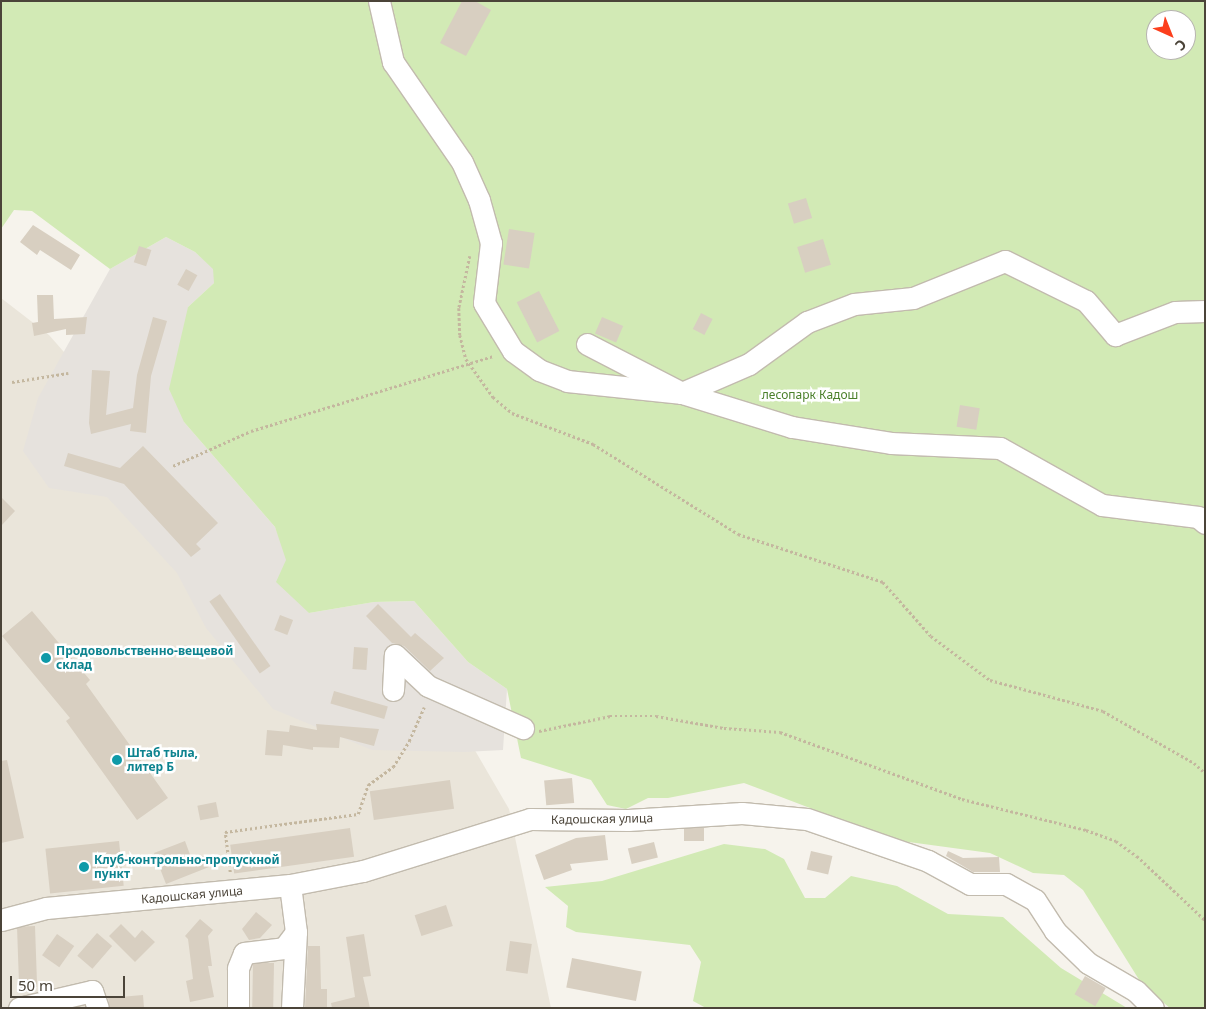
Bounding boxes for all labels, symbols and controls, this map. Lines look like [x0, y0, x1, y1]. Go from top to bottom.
north arrow [1146, 10, 1196, 60]
text: С [1171, 35, 1191, 55]
park label: лесопарк Кадош [762, 388, 858, 402]
place label: Продовольственно-вещевой склад [56, 644, 233, 672]
marker: Продовольственно-вещевой склад [40, 652, 52, 664]
place label: Штаб тыла, литер Б [127, 746, 198, 774]
marker: Штаб тыла, литер Б [111, 754, 123, 766]
street label: Кадошская улица [551, 811, 653, 827]
place label: Клуб-контрольно-пропускной пункт [94, 853, 280, 881]
marker: Клуб-контрольно-пропускной пункт [78, 861, 90, 873]
street label: Кадошская улица [141, 883, 243, 907]
scale bar [12, 966, 128, 998]
text: 50 m [18, 975, 53, 995]

